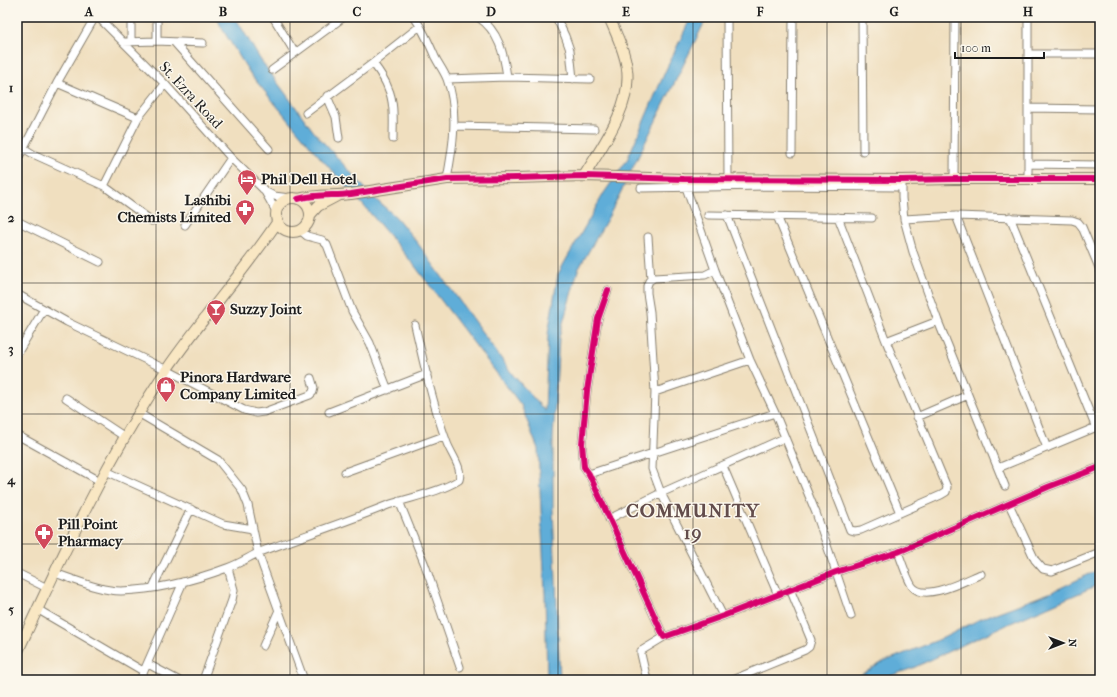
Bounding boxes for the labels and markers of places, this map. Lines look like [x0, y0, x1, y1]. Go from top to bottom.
hotel icon: Phil Dell Hotel [236, 168, 258, 196]
place label: Phil Dell Hotel [261, 170, 358, 188]
place label: Lashibi Chemists Limited [117, 191, 232, 226]
pharmacy icon: Lashibi Chemists Limited [234, 198, 256, 226]
bar icon: Suzzy Joint [205, 298, 227, 326]
place label: Suzzy Joint [230, 300, 303, 318]
place label: Pinora Hardware Company Limited [180, 368, 297, 403]
shop icon: Pinora Hardware Company Limited [155, 375, 177, 403]
place label: Pill Point Pharmacy [58, 515, 124, 550]
pharmacy icon: Pill Point Pharmacy [33, 522, 55, 550]

